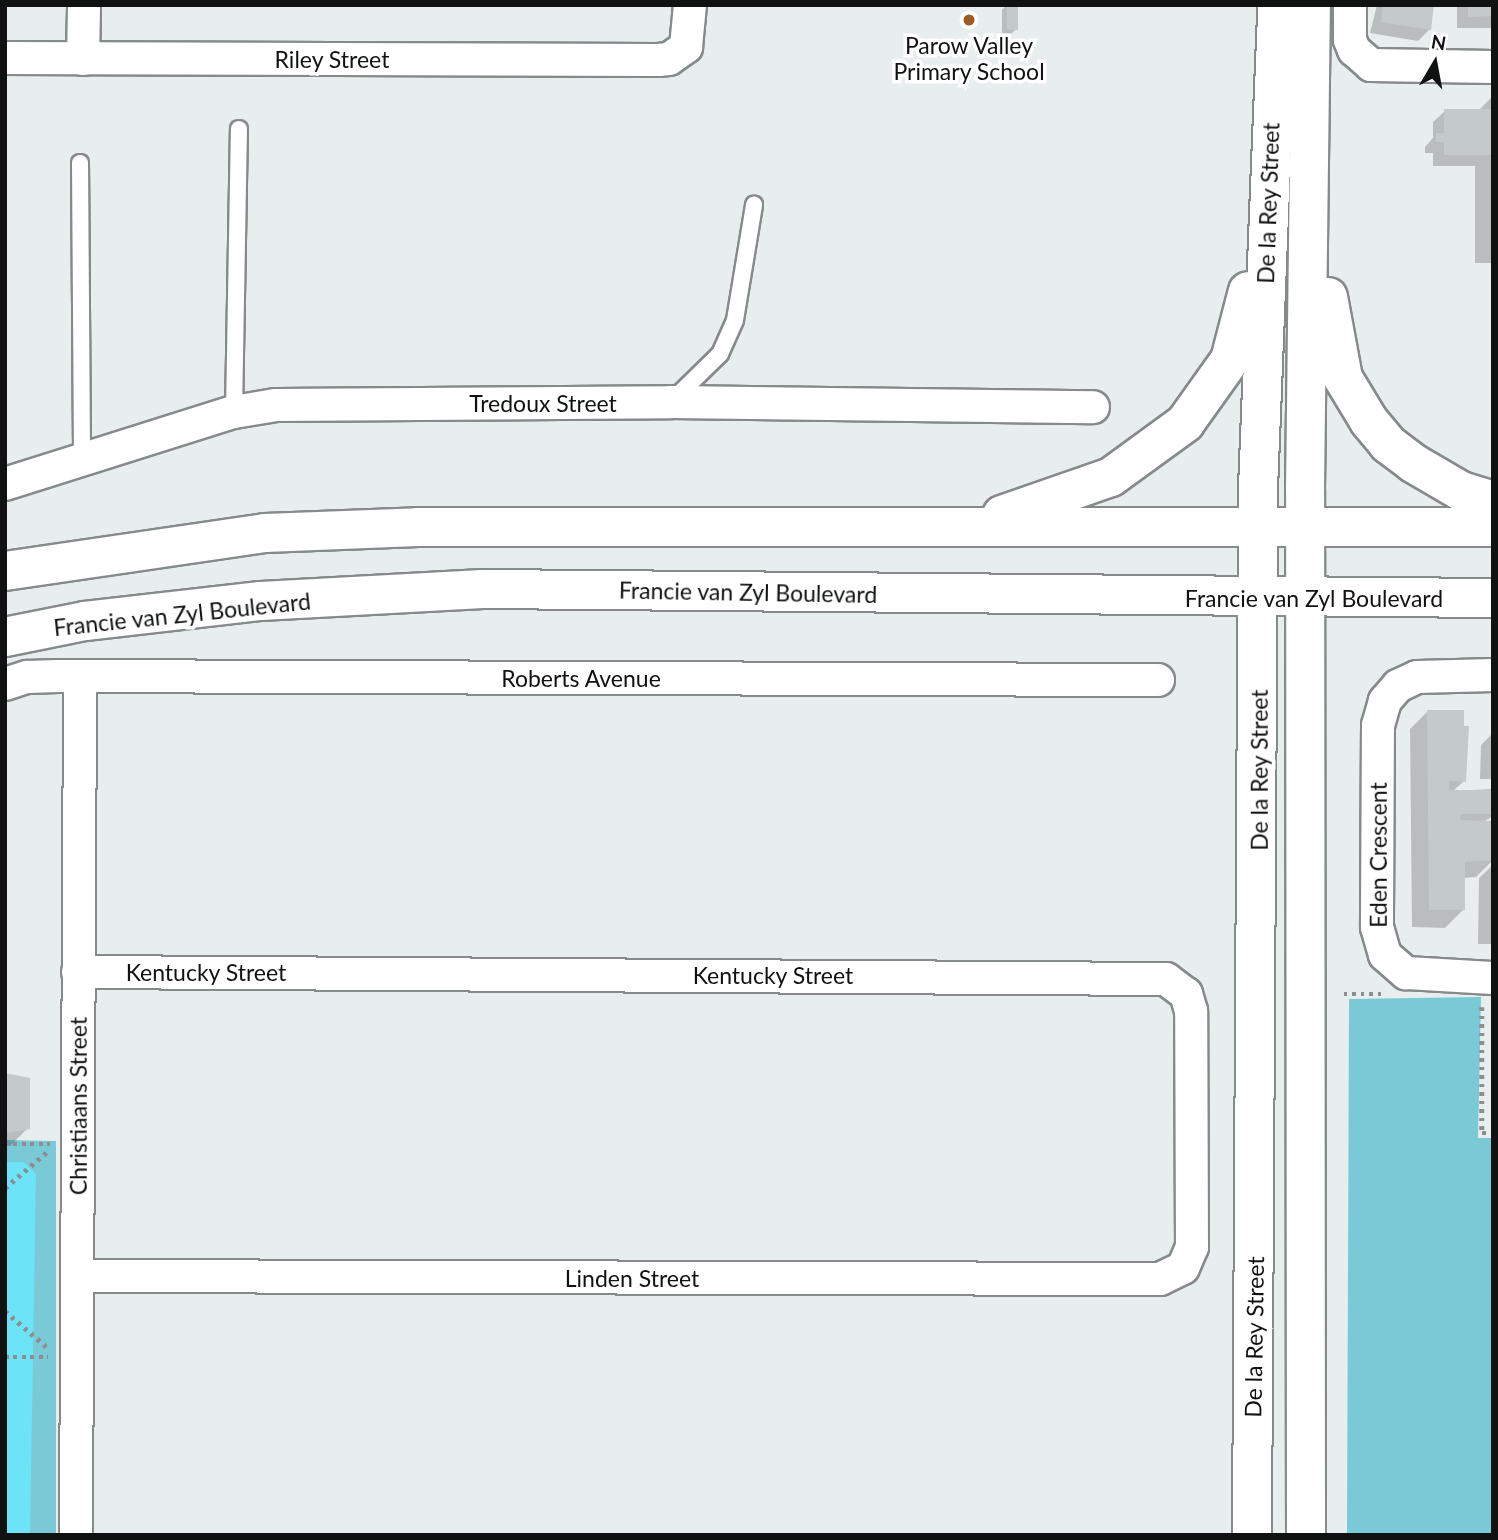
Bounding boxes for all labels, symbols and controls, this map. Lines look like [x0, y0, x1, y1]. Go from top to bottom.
marker: Parow Valley Primary School [961, 12, 977, 28]
north arrow [1400, 28, 1470, 98]
text: N [1430, 29, 1448, 54]
place label: Parow Valley Primary School [893, 31, 1045, 85]
street label: Riley Street [274, 45, 390, 73]
street label: De la Rey Street [1251, 122, 1285, 284]
street label: Tredoux Street [469, 389, 617, 417]
street label: Francie van Zyl Boulevard [618, 576, 878, 608]
street label: Francie van Zyl Boulevard [1185, 584, 1443, 612]
street label: Francie van Zyl Boulevard [52, 587, 312, 641]
street label: Roberts Avenue [501, 664, 661, 692]
street label: De la Rey Street [1245, 689, 1273, 851]
street label: Eden Crescent [1364, 782, 1392, 928]
street label: Kentucky Street [125, 958, 287, 986]
street label: Kentucky Street [692, 961, 854, 989]
street label: Christiaans Street [64, 1017, 92, 1195]
street label: De la Rey Street [1239, 1256, 1269, 1418]
street label: Linden Street [565, 1264, 699, 1292]

